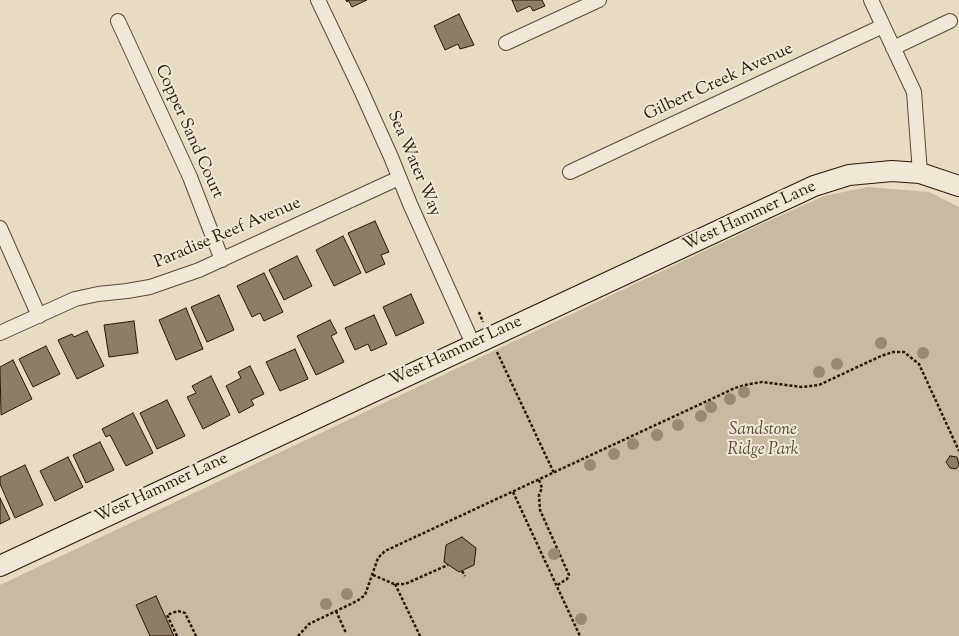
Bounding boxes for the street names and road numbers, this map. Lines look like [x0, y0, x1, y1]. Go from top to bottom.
street label: Gilbert Creek Avenue [641, 40, 797, 126]
street label: Copper Sand Court [149, 62, 227, 202]
street label: Sea Water Way [382, 108, 444, 220]
street label: West Hammer Lane [680, 177, 820, 257]
street label: Paradise Reef Avenue [152, 194, 304, 274]
street label: West Hammer Lane [386, 312, 526, 392]
street label: West Hammer Lane [92, 449, 232, 529]

